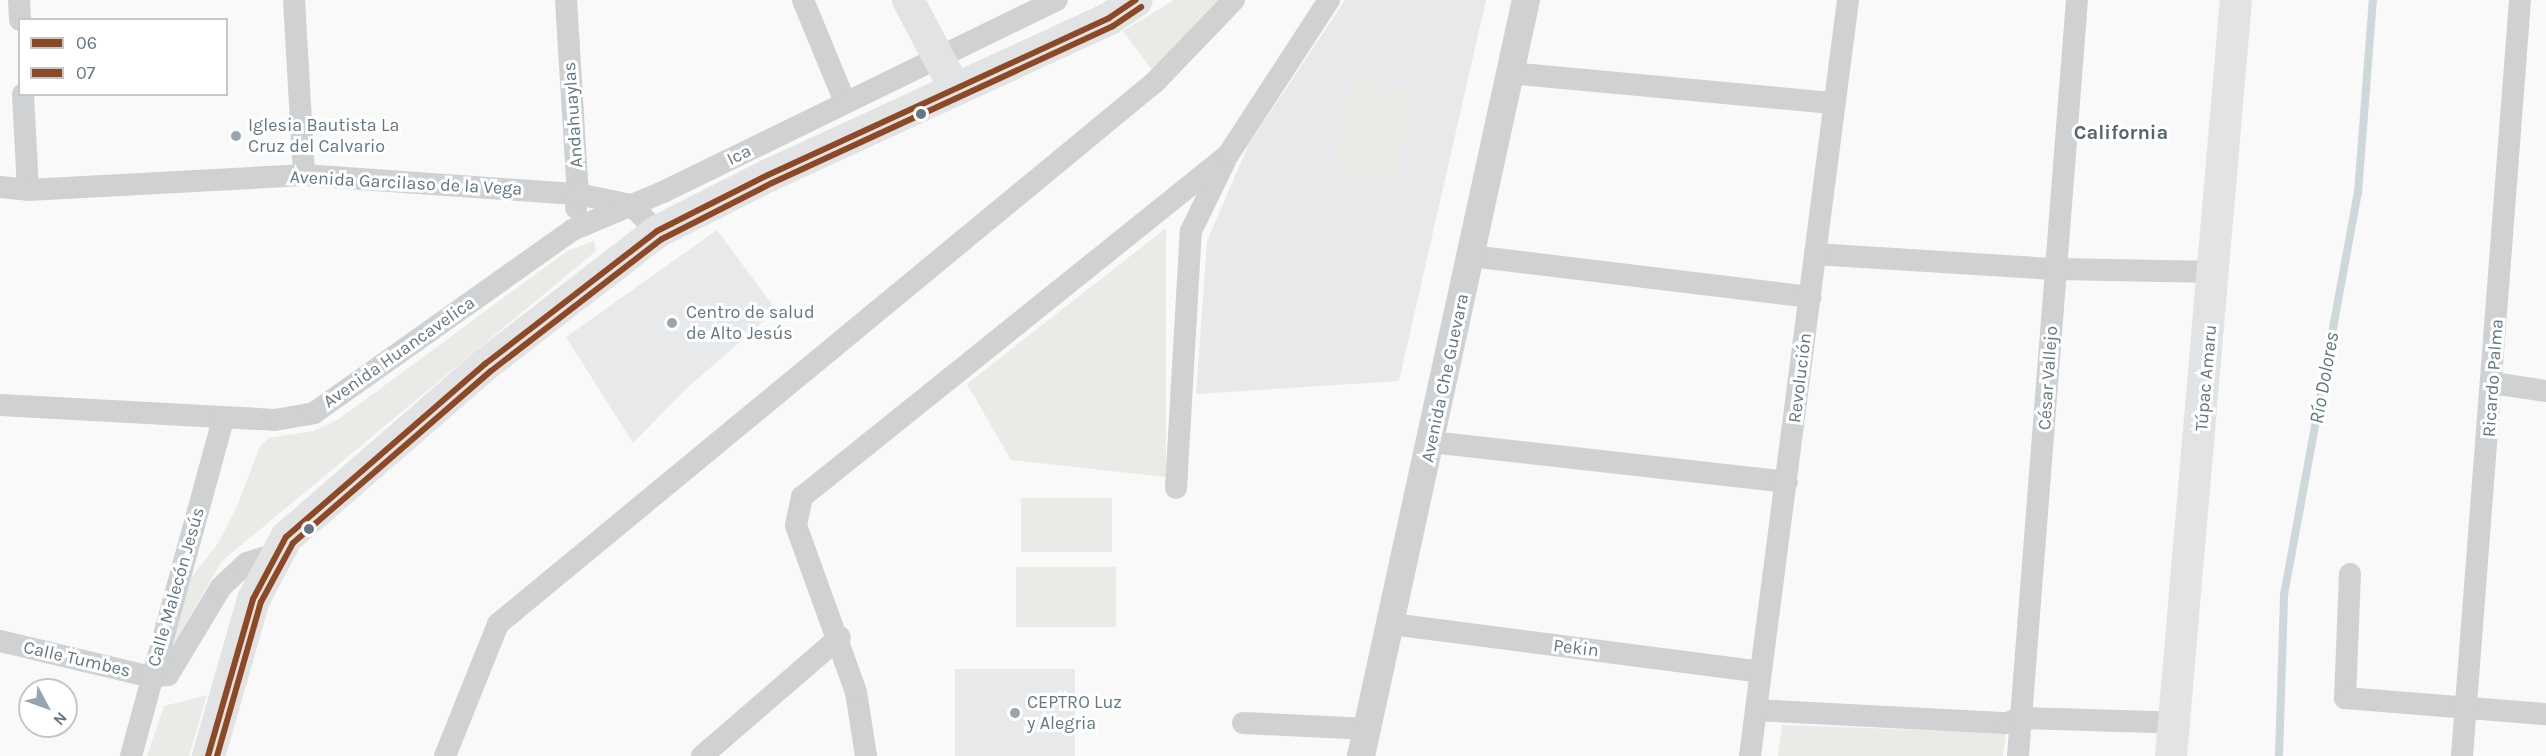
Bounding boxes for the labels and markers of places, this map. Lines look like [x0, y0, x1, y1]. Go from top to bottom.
unlabelled marker [915, 108, 927, 120]
place label: Iglesia Bautista La Cruz del Calvario [248, 115, 399, 158]
marker: Iglesia Bautista La Cruz del Calvario [229, 129, 243, 143]
place label: Centro de salud de Alto Jesús [686, 302, 815, 344]
marker: Centro de salud de Alto Jesús [663, 314, 681, 332]
unlabelled marker [303, 523, 315, 535]
place label: CEPTRO Luz y Alegria [1027, 692, 1122, 734]
marker: CEPTRO Luz y Alegria [1008, 706, 1022, 720]

